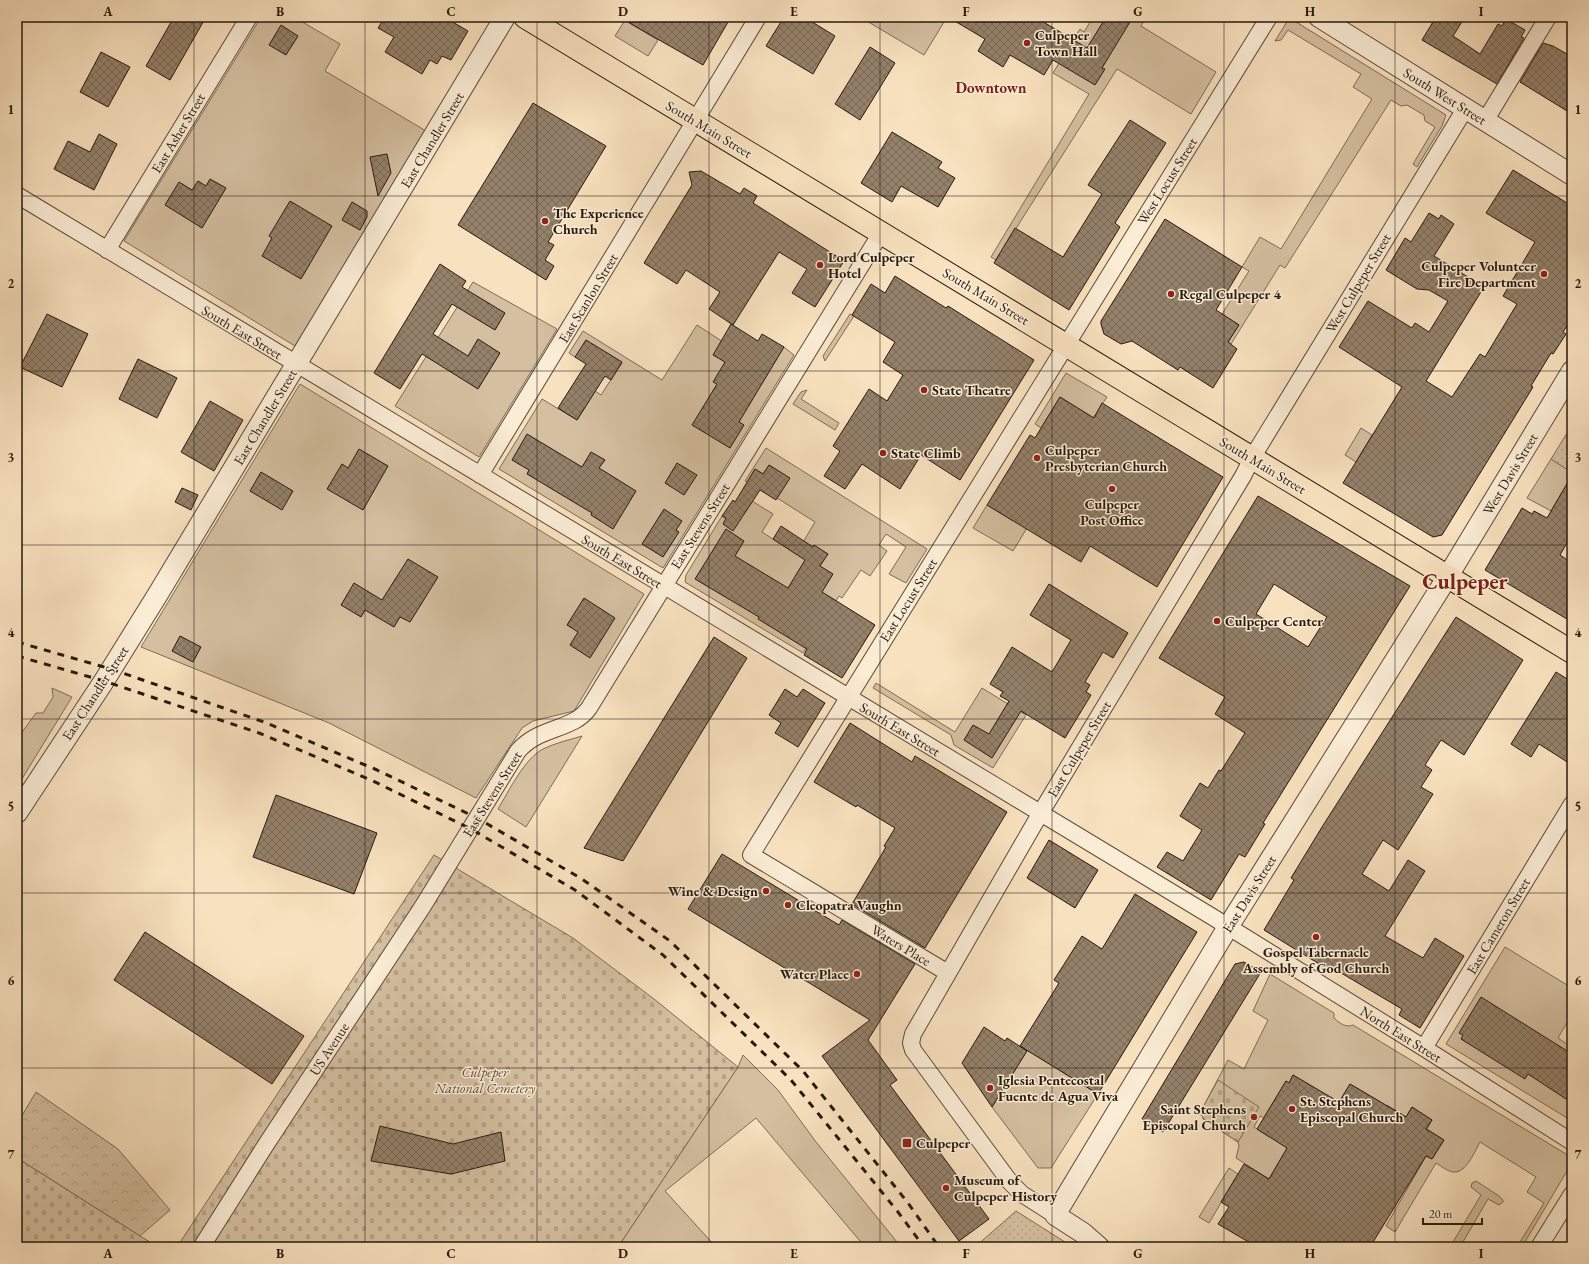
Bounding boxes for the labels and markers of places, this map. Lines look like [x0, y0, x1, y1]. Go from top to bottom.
place label: Culpeper Town Hall [1035, 26, 1097, 60]
marker: Culpeper Town Hall [1022, 38, 1032, 48]
place label: The Experience Church [553, 204, 644, 238]
marker: The Experience Church [540, 216, 550, 226]
place label: Lord Culpeper Hotel [828, 248, 915, 282]
place label: Culpeper Volunteer Fire Department [1421, 257, 1537, 291]
marker: Lord Culpeper Hotel [815, 260, 825, 270]
marker: Culpeper Volunteer Fire Department [1539, 269, 1549, 279]
place label: Regal Culpeper 4 [1179, 285, 1282, 303]
marker: Regal Culpeper 4 [1166, 289, 1176, 299]
place label: State Theatre [932, 381, 1011, 399]
marker: State Theatre [919, 385, 929, 395]
place label: Culpeper Presbyterian Church [1045, 441, 1167, 475]
place label: State Climb [891, 444, 961, 462]
marker: State Climb [878, 448, 888, 458]
marker: Culpeper Presbyterian Church [1032, 453, 1042, 463]
marker: Culpeper Post Office [1107, 484, 1117, 494]
place label: Culpeper Post Office [1080, 495, 1144, 529]
place label: Culpeper Center [1225, 612, 1323, 630]
marker: Culpeper Center [1212, 616, 1222, 626]
place label: Wine & Design [668, 882, 758, 900]
marker: Wine & Design [761, 886, 771, 896]
place label: Cleopatra Vaughn [796, 896, 902, 914]
marker: Cleopatra Vaughn [783, 900, 793, 910]
marker: Gospel Tabernacle Assembly of God Church [1311, 932, 1321, 942]
place label: Gospel Tabernacle Assembly of God Church [1242, 943, 1389, 977]
place label: Water Place [780, 965, 849, 983]
marker: Water Place [852, 969, 862, 979]
place label: Iglesia Pentecostal Fuente de Agua Viva [998, 1071, 1119, 1105]
marker: Iglesia Pentecostal Fuente de Agua Viva [985, 1083, 995, 1093]
place label: St. Stephens Episcopal Church [1300, 1092, 1404, 1126]
place label: Saint Stephens Episcopal Church [1143, 1100, 1246, 1134]
marker: St. Stephens Episcopal Church [1287, 1104, 1297, 1114]
marker: Saint Stephens Episcopal Church [1249, 1112, 1259, 1122]
place label: Culpeper [916, 1134, 971, 1152]
marker: Culpeper [901, 1137, 913, 1149]
place label: Museum of Culpeper History [954, 1171, 1057, 1205]
marker: Museum of Culpeper History [941, 1183, 951, 1193]

